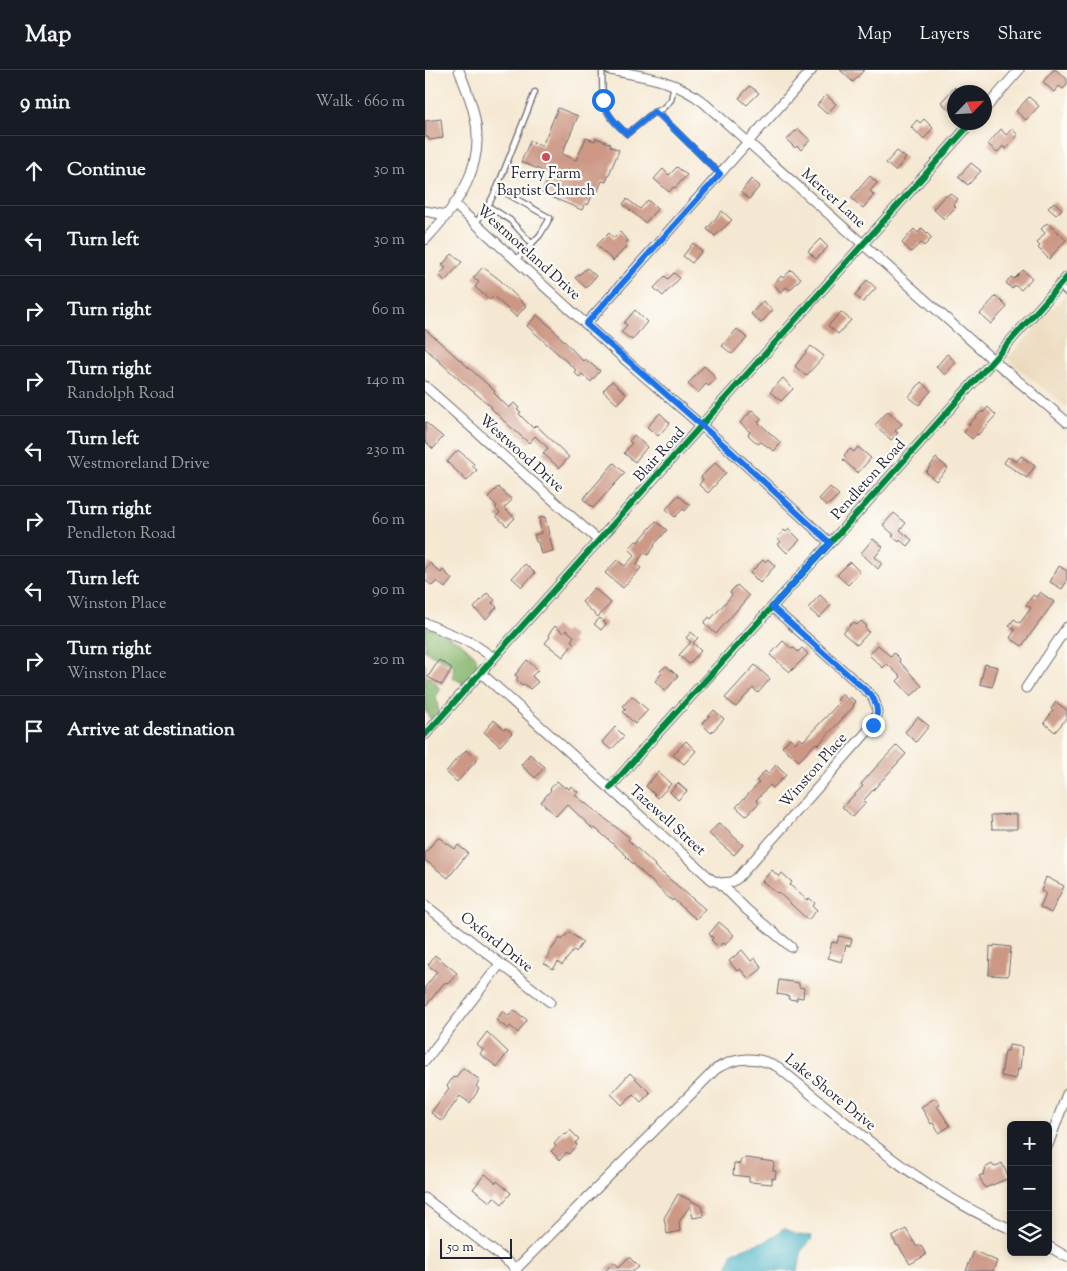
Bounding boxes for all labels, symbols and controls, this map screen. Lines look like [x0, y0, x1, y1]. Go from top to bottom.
text: Map [25, 18, 71, 52]
text: Map [857, 22, 892, 48]
text: Layers [920, 22, 970, 48]
text: Share [998, 22, 1042, 48]
north arrow [947, 85, 992, 130]
text: 9 min [20, 88, 70, 118]
route start [592, 89, 615, 112]
text: Walk · 660 m [316, 91, 405, 114]
marker: Ferry Farm Baptist Church [540, 151, 552, 163]
icon: ahead [20, 157, 48, 185]
text: Continue [67, 157, 146, 184]
text: 30 m [374, 159, 405, 182]
place label: Ferry Farm Baptist Church [497, 164, 595, 202]
street label: Mercer Lane [796, 164, 870, 234]
street label: Westmoreland Drive [471, 200, 585, 306]
icon: left [20, 227, 48, 255]
text: Turn left [67, 227, 139, 254]
text: 30 m [374, 229, 405, 252]
icon: right [20, 297, 48, 325]
text: Turn right [67, 297, 151, 324]
text: 60 m [372, 299, 405, 322]
text: Turn right [67, 356, 151, 383]
icon: right [20, 367, 48, 395]
text: 140 m [367, 369, 405, 392]
text: Randolph Road [67, 383, 175, 406]
street label: Westwood Drive [474, 410, 568, 498]
street label: Blair Road [630, 423, 691, 487]
text: Turn left [67, 426, 139, 453]
street label: Pendleton Road [827, 435, 911, 525]
icon: left [20, 437, 48, 465]
text: 230 m [366, 439, 405, 462]
text: Westmoreland Drive [67, 453, 210, 476]
text: Turn right [67, 496, 151, 523]
icon: right [20, 507, 48, 535]
text: 60 m [372, 509, 405, 532]
text: Pendleton Road [67, 523, 176, 546]
text: Turn left [67, 566, 139, 593]
icon: left [20, 577, 48, 605]
text: 90 m [372, 579, 405, 602]
text: Winston Place [67, 593, 167, 616]
text: Turn right [67, 636, 151, 663]
icon: right [20, 647, 48, 675]
text: 20 m [372, 649, 405, 672]
text: Winston Place [67, 663, 167, 686]
route end [862, 714, 885, 737]
icon: arrive [20, 717, 48, 745]
text: Arrive at destination [67, 717, 235, 744]
street label: Winston Place [775, 729, 853, 813]
street label: Tazewell Street [624, 781, 710, 861]
street label: Oxford Drive [455, 908, 537, 978]
street label: Lake Shore Drive [780, 1050, 880, 1136]
map controls [1007, 1121, 1052, 1256]
button: + [1007, 1121, 1052, 1166]
button: − [1007, 1166, 1052, 1211]
button: layers [1007, 1211, 1052, 1256]
scale bar [440, 1236, 513, 1259]
text: 50 m [447, 1238, 474, 1258]

